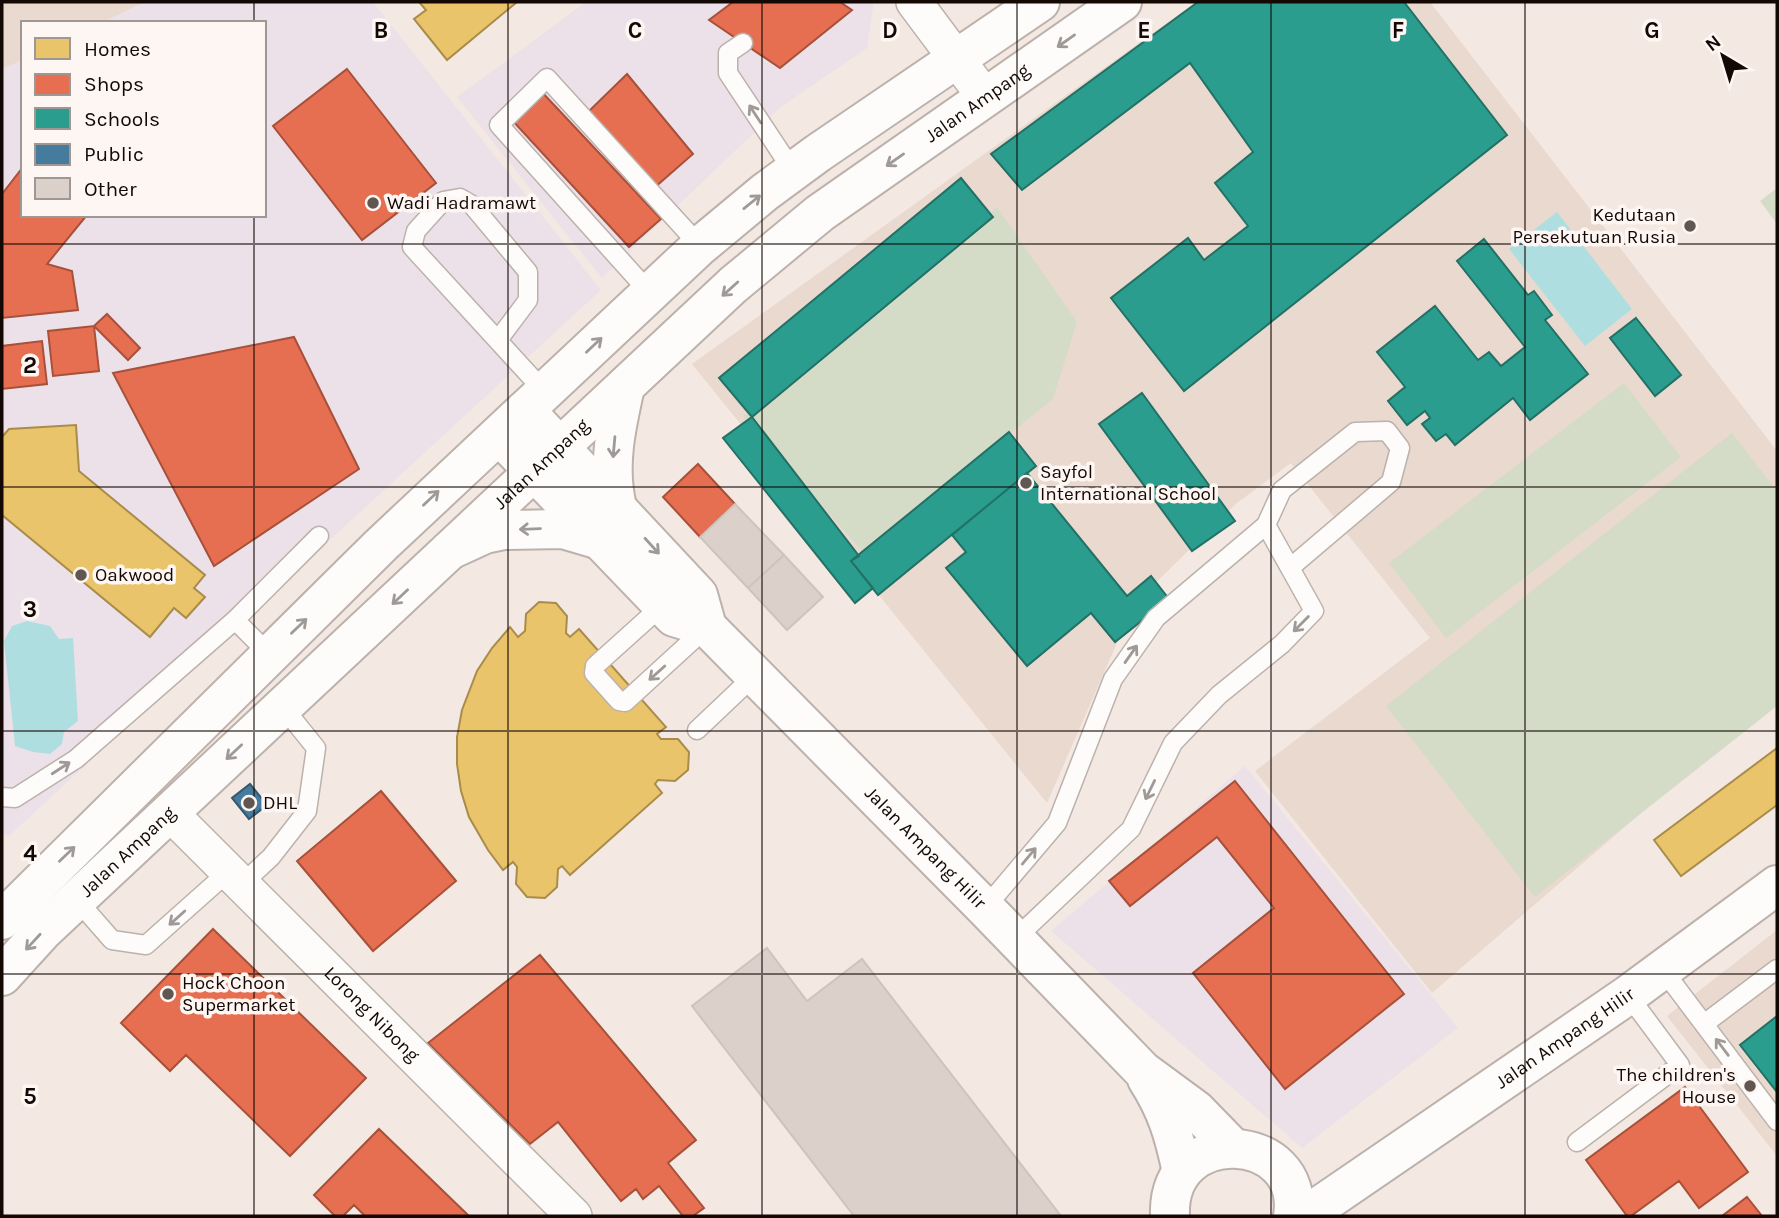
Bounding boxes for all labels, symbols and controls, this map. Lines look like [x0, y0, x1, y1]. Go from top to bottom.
text: B [374, 17, 388, 44]
text: C [628, 17, 642, 44]
text: D [882, 17, 898, 44]
text: E [1137, 17, 1151, 44]
text: F [1392, 17, 1404, 44]
text: G [1644, 17, 1660, 44]
legend [21, 21, 266, 217]
north arrow [1688, 21, 1758, 91]
text: N [1701, 31, 1725, 56]
one-way arrow [1057, 34, 1076, 48]
text: Homes [84, 37, 151, 61]
street label: Jalan Ampang [921, 59, 1034, 147]
text: Shops [84, 72, 144, 96]
one-way arrow [748, 105, 763, 124]
text: Schools [84, 107, 160, 131]
text: Public [84, 142, 144, 166]
one-way arrow [886, 153, 905, 167]
text: Other [84, 177, 137, 201]
place label: Wadi Hadramawt [387, 192, 536, 214]
marker: Wadi Hadramawt [365, 195, 381, 211]
one-way arrow [743, 195, 761, 210]
place label: Kedutaan Persekutuan Rusia [1513, 204, 1676, 248]
marker: Kedutaan Persekutuan Rusia [1682, 218, 1698, 234]
one-way arrow [722, 280, 739, 297]
one-way arrow [585, 336, 602, 353]
text: 2 [23, 352, 37, 379]
street label: Jalan Ampang [489, 414, 594, 514]
one-way arrow [607, 435, 620, 458]
place label: Sayfol International School [1040, 461, 1216, 505]
marker: Sayfol International School [1018, 475, 1034, 491]
one-way arrow [422, 490, 439, 507]
one-way arrow [519, 523, 542, 536]
one-way arrow [643, 537, 660, 554]
place label: Oakwood [95, 564, 174, 586]
marker: Oakwood [73, 567, 89, 583]
one-way arrow [391, 589, 409, 605]
text: 3 [23, 596, 37, 623]
one-way arrow [1293, 615, 1310, 632]
one-way arrow [291, 617, 308, 634]
one-way arrow [1124, 645, 1138, 664]
one-way arrow [648, 665, 666, 681]
one-way arrow [226, 744, 243, 761]
one-way arrow [51, 761, 70, 776]
one-way arrow [1143, 779, 1156, 800]
street label: Jalan Ampang Hilir [860, 782, 991, 914]
place label: DHL [263, 792, 297, 814]
marker: DHL [241, 795, 257, 811]
street label: Jalan Ampang [76, 802, 180, 902]
text: 4 [23, 840, 37, 867]
one-way arrow [58, 845, 75, 862]
one-way arrow [1022, 847, 1037, 865]
one-way arrow [169, 909, 186, 926]
one-way arrow [24, 933, 41, 950]
street label: Lorong Nibong [319, 962, 424, 1067]
place label: Hock Choon Supermarket [182, 972, 295, 1016]
street label: Jalan Ampang Hilir [1491, 983, 1639, 1093]
marker: Hock Choon Supermarket [160, 986, 176, 1002]
one-way arrow [1714, 1038, 1729, 1057]
place label: The children's House [1617, 1064, 1736, 1108]
marker: The children's House [1742, 1078, 1758, 1094]
text: 5 [23, 1083, 37, 1110]

